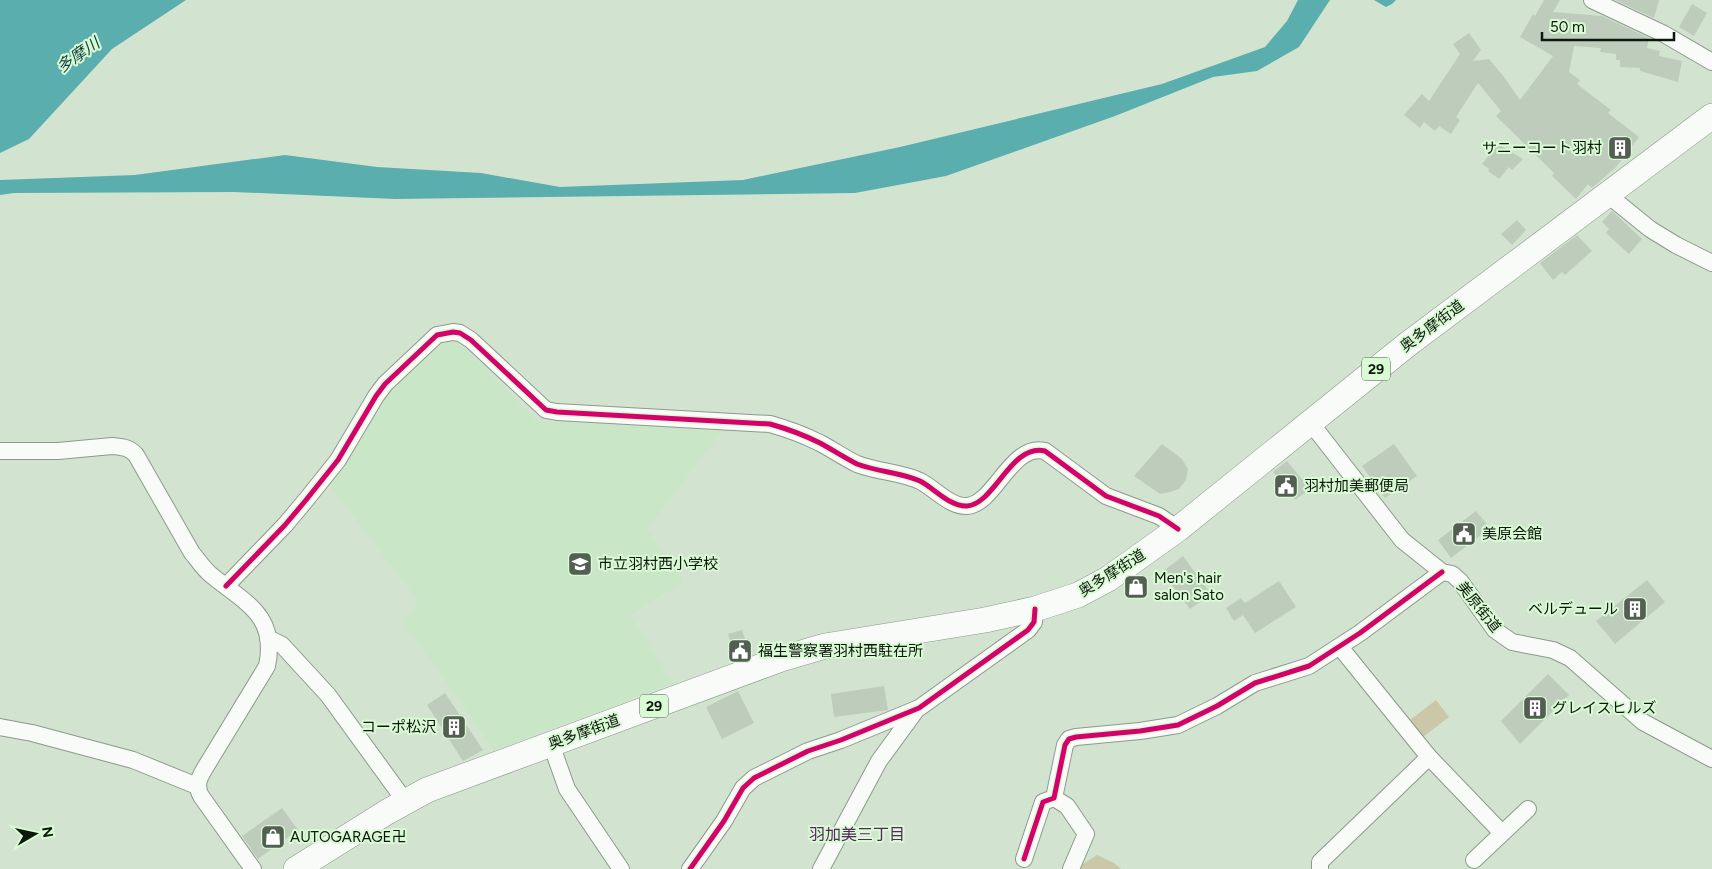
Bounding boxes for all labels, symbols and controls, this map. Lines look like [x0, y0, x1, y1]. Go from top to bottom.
scale bar [1542, 10, 1674, 42]
text: 50 m [1550, 18, 1585, 36]
water label: 多摩川 [53, 32, 105, 77]
building icon: サニーコート羽村 [1607, 135, 1633, 161]
place label: サニーコート羽村 [1482, 139, 1602, 157]
street label: 奥多摩街道 [1397, 296, 1467, 356]
road number: 29 [1362, 358, 1390, 380]
public building icon: 羽村加美郵便局 [1273, 473, 1299, 499]
place label: 羽村加美郵便局 [1304, 477, 1409, 495]
public building icon: 美原会館 [1451, 521, 1477, 547]
place label: 美原会館 [1482, 525, 1542, 543]
street label: 奥多摩街道 [1075, 545, 1149, 601]
school or university icon: 市立羽村西小学校 [567, 551, 593, 577]
place label: 市立羽村西小学校 [598, 555, 718, 573]
place label: Men's hair salon Sato [1154, 569, 1224, 604]
shop icon: Men's hair salon Sato [1123, 574, 1149, 600]
street label: 美原街道 [1453, 578, 1505, 636]
building icon: ベルデュール [1622, 596, 1648, 622]
place label: ベルデュール [1528, 600, 1618, 618]
public building icon: 福生警察署羽村西駐在所 [727, 638, 753, 664]
place label: 福生警察署羽村西駐在所 [758, 642, 923, 660]
road number: 29 [640, 694, 668, 718]
building icon: グレイスヒルズ [1522, 695, 1548, 721]
place label: グレイスヒルズ [1552, 699, 1657, 717]
street label: 奥多摩街道 [546, 711, 622, 753]
building icon: コーポ松沢 [441, 714, 467, 740]
place label: コーポ松沢 [361, 718, 436, 736]
north arrow [10, 809, 60, 859]
shop icon: AUTOGARAGE卍 [260, 824, 286, 850]
text: N [38, 825, 57, 839]
district label: 羽加美三丁目 [809, 825, 905, 844]
place label: AUTOGARAGE卍 [290, 828, 406, 846]

